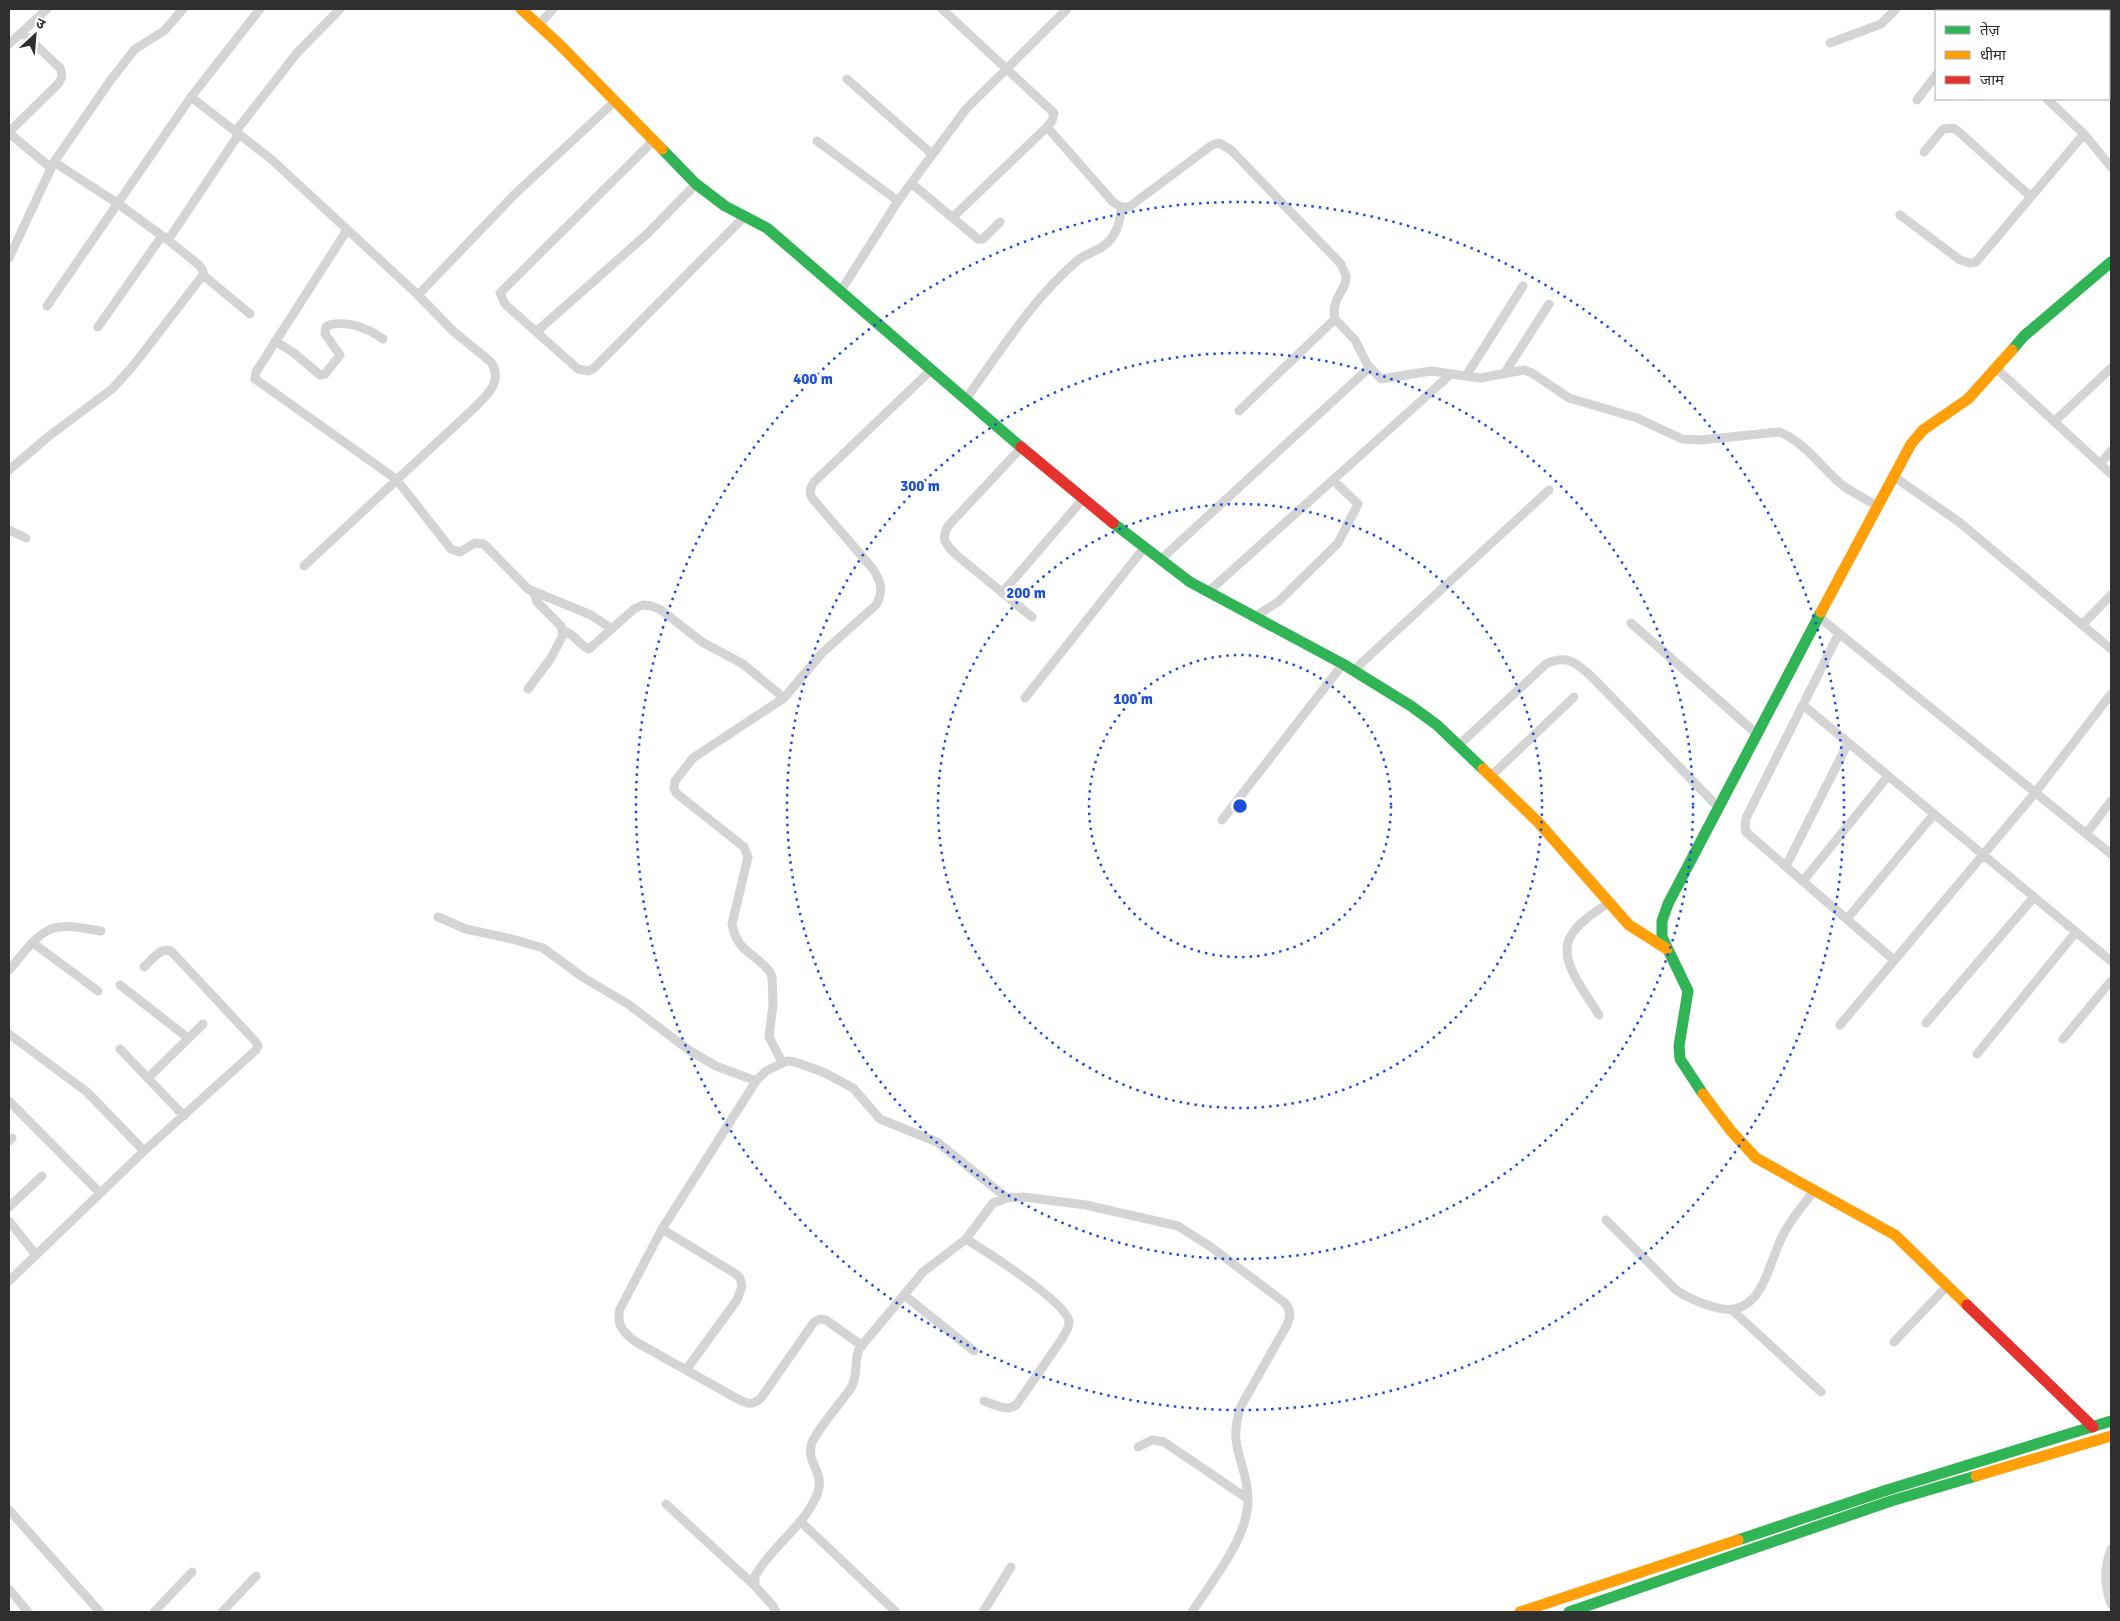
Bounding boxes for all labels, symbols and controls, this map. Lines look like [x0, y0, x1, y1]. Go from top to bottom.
north arrow [10, 10, 60, 60]
legend [1935, 10, 2110, 100]
text: उ [33, 14, 49, 34]
text: तेज़ [1980, 21, 2001, 39]
text: धीमा [1980, 46, 2007, 64]
text: जाम [1980, 71, 2005, 89]
text: 400 m [793, 370, 833, 388]
text: 300 m [900, 477, 940, 495]
text: 200 m [1006, 584, 1046, 602]
text: 100 m [1113, 690, 1153, 708]
centre of rings [1231, 797, 1249, 815]

